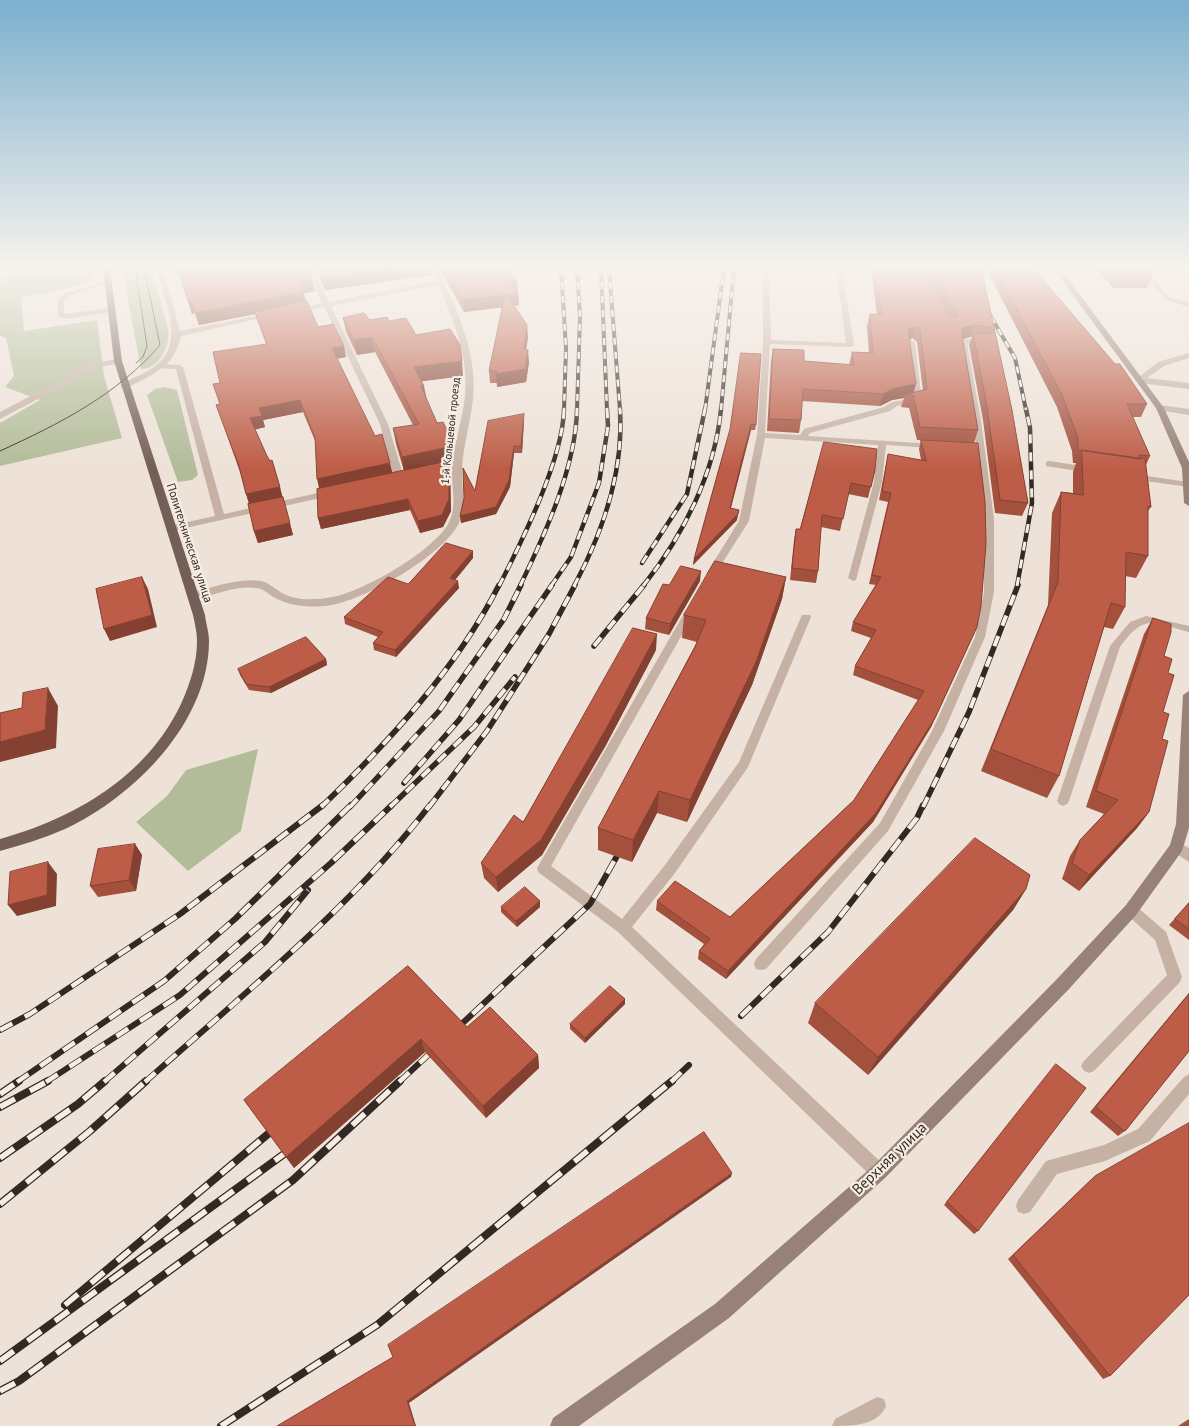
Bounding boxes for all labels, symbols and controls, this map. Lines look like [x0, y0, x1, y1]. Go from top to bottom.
street label: 1-й Кольцевой проезд [439, 377, 463, 485]
street label: Политехническая улица [163, 481, 215, 605]
street label: Верхняя улица [849, 1119, 931, 1199]

